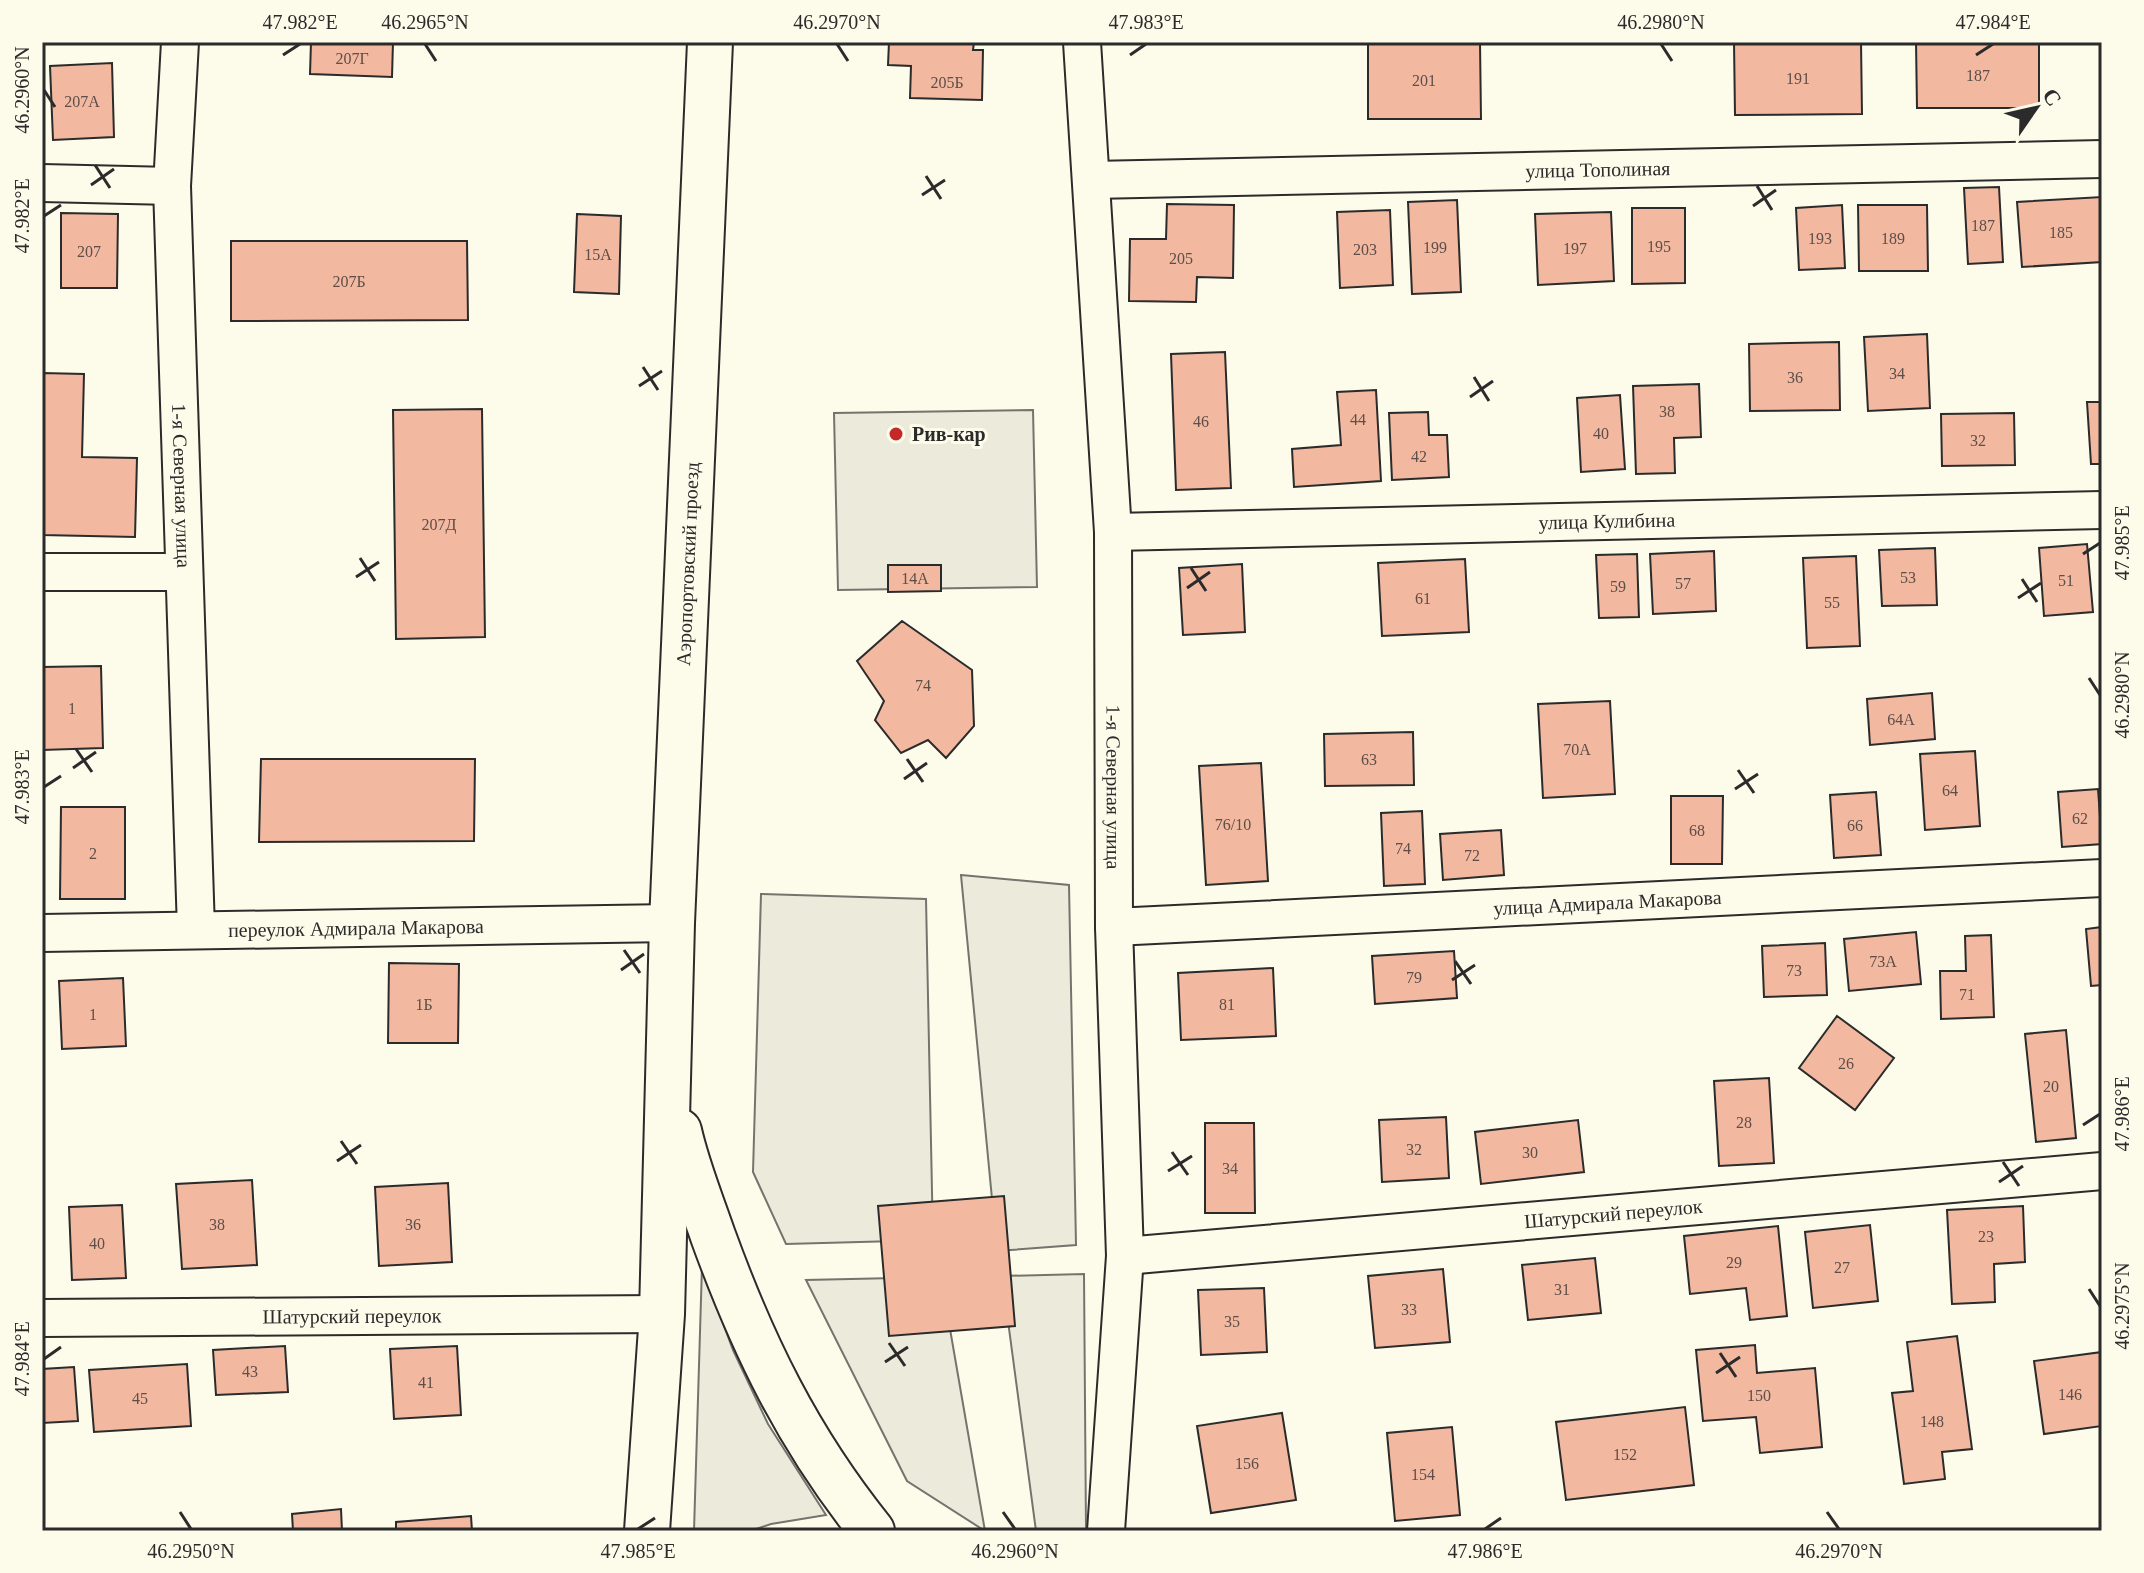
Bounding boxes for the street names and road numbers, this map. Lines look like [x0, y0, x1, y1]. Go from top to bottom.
street label: улица Тополиная [1525, 157, 1671, 183]
street label: 1-я Северная улица [168, 403, 195, 568]
street label: Аэропортовский проезд [672, 462, 704, 666]
street label: улица Кулибина [1538, 508, 1675, 535]
street label: 1-я Северная улица [1102, 705, 1125, 870]
street label: улица Адмирала Макарова [1493, 886, 1722, 920]
street label: переулок Адмирала Макарова [228, 915, 484, 942]
street label: Шатурский переулок [1523, 1195, 1703, 1232]
street label: Шатурский переулок [262, 1304, 442, 1328]

